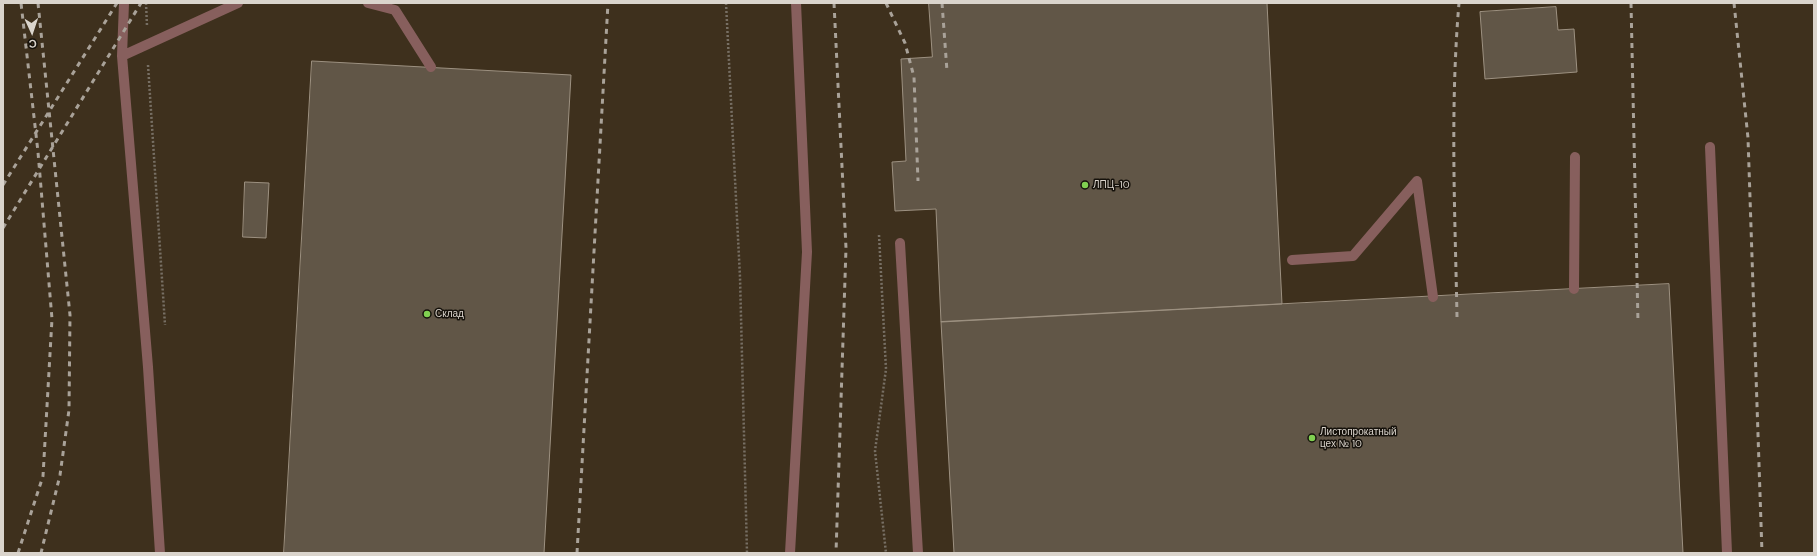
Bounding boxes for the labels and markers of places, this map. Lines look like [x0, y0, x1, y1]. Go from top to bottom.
place label: ЛПЦ-10 [1093, 179, 1130, 191]
marker: ЛПЦ-10 [1080, 180, 1090, 190]
place label: Склад [435, 308, 464, 320]
marker: Склад [422, 309, 432, 319]
place label: Листопрокатный цех № 10 [1320, 426, 1397, 450]
marker: Листопрокатный цех № 10 [1307, 433, 1317, 443]

